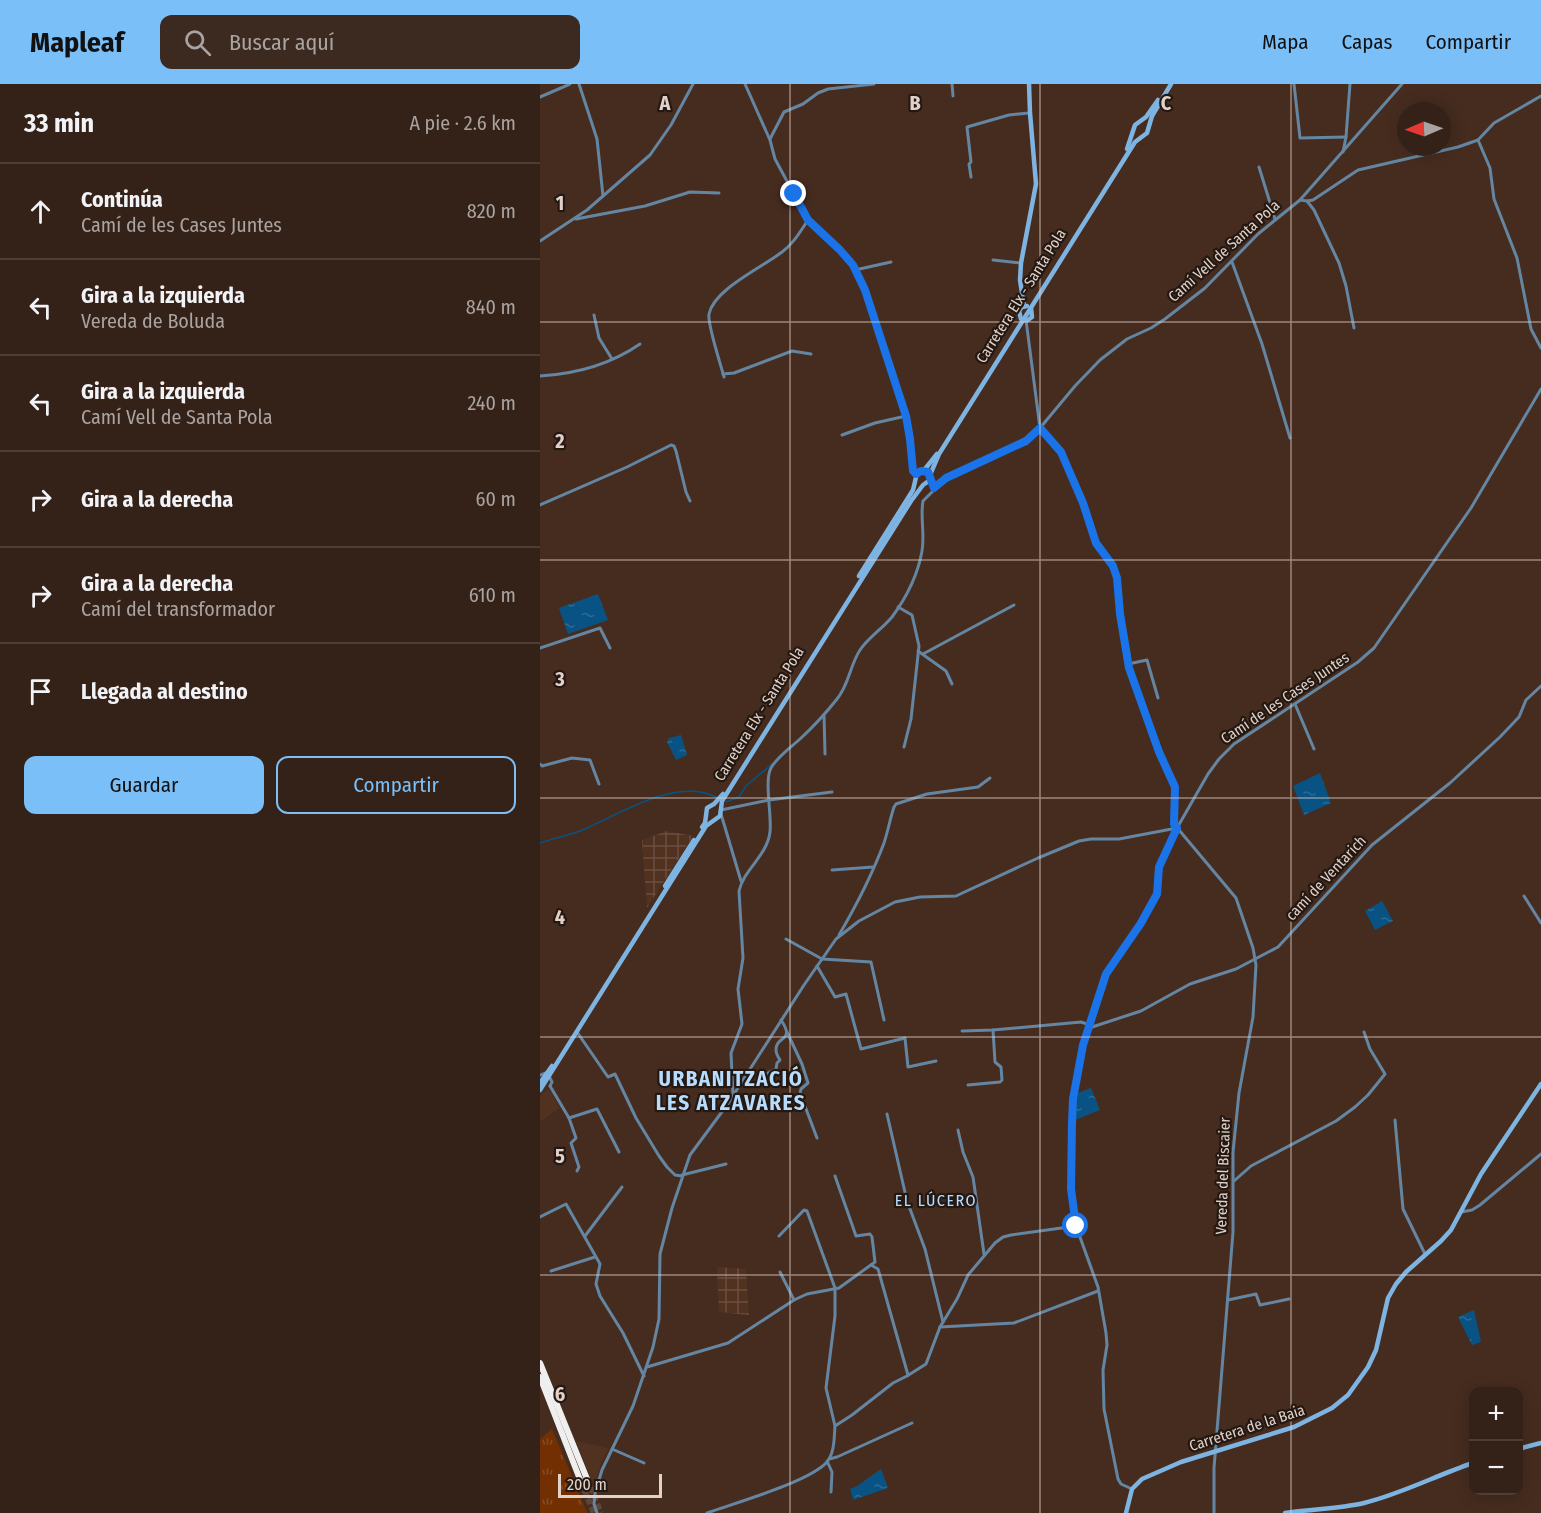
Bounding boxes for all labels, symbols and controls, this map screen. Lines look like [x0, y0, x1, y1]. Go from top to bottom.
search box [160, 15, 580, 69]
text: Mapleaf [30, 26, 124, 59]
icon: search [181, 26, 214, 59]
text: Buscar aquí [229, 29, 334, 56]
text: Mapa [1262, 29, 1309, 55]
text: Capas [1342, 29, 1392, 55]
text: Compartir [1425, 29, 1511, 55]
text: A [659, 91, 672, 115]
text: B [909, 91, 921, 115]
text: C [1161, 91, 1172, 115]
north arrow [1397, 102, 1451, 156]
text: 33 min [24, 108, 94, 139]
text: A pie · 2.6 km [409, 111, 516, 135]
route end [780, 180, 806, 206]
text: Continúa [81, 186, 163, 213]
text: 1 [556, 191, 564, 215]
icon: ahead [24, 195, 57, 228]
street label: Camí Vell de Santa Pola [1165, 196, 1283, 306]
text: 820 m [467, 199, 516, 223]
text: Camí de les Cases Juntes [81, 213, 282, 237]
street label: Carretera Elx - Santa Pola [972, 226, 1070, 366]
text: Gira a la izquierda [81, 282, 245, 309]
icon: left [24, 291, 57, 324]
text: 840 m [466, 295, 516, 319]
text: Vereda de Boluda [81, 309, 225, 333]
text: Gira a la izquierda [81, 378, 245, 405]
icon: left [24, 387, 57, 420]
text: 240 m [467, 391, 516, 415]
text: Camí Vell de Santa Pola [81, 405, 273, 429]
text: 2 [554, 429, 565, 453]
icon: right [24, 483, 57, 516]
text: Gira a la derecha [81, 486, 233, 513]
text: 60 m [476, 487, 516, 511]
text: Gira a la derecha [81, 570, 233, 597]
icon: right [24, 579, 57, 612]
text: 610 m [469, 583, 516, 607]
text: Camí del transformador [81, 597, 275, 621]
street label: Carretera Elx - Santa Pola [710, 644, 808, 784]
street label: Camí de les Cases Juntes [1218, 648, 1352, 748]
text: 3 [554, 667, 565, 691]
icon: arrive [24, 675, 57, 708]
text: Llegada al destino [81, 678, 248, 705]
button: Guardar [24, 756, 264, 814]
button: Compartir [276, 756, 516, 814]
street label: camí de Ventarich [1282, 832, 1370, 924]
text: 4 [555, 905, 565, 929]
district label: URBANITZACIÓ LES ATZAVARES [656, 1065, 806, 1116]
street label: Vereda del Biscaier [1212, 1116, 1234, 1235]
text: 5 [555, 1144, 565, 1168]
district label: EL LÚCERO [895, 1191, 977, 1210]
route start [1062, 1212, 1088, 1238]
text: 6 [555, 1382, 565, 1406]
map controls [1469, 1387, 1523, 1495]
button: + [1469, 1387, 1523, 1441]
street label: Carretera de la Baia [1187, 1401, 1307, 1455]
button: − [1469, 1441, 1523, 1495]
scale bar [558, 1471, 662, 1498]
text: 200 m [567, 1475, 607, 1494]

